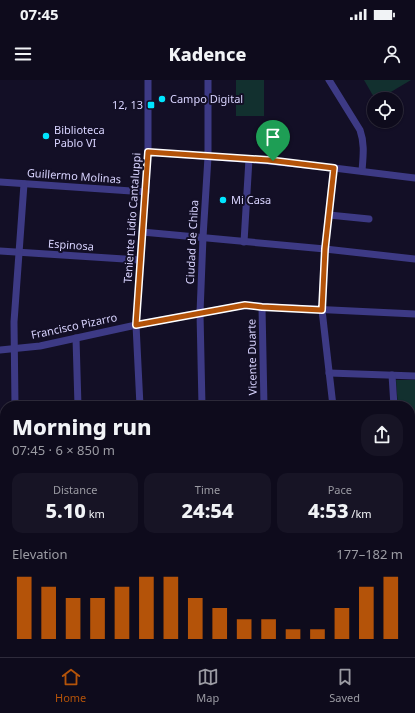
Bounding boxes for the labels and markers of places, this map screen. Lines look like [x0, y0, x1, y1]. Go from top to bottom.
place label: Campo Digital [170, 91, 243, 106]
marker: Campo Digital [157, 94, 167, 104]
place label: 12, 13 [112, 97, 143, 112]
marker: 12, 13 [146, 100, 156, 110]
pin [256, 120, 290, 161]
place label: Biblioteca Pablo VI [54, 122, 105, 150]
marker: Biblioteca Pablo VI [41, 131, 51, 141]
place label: Mi Casa [231, 192, 271, 207]
marker: Mi Casa [218, 195, 228, 205]

